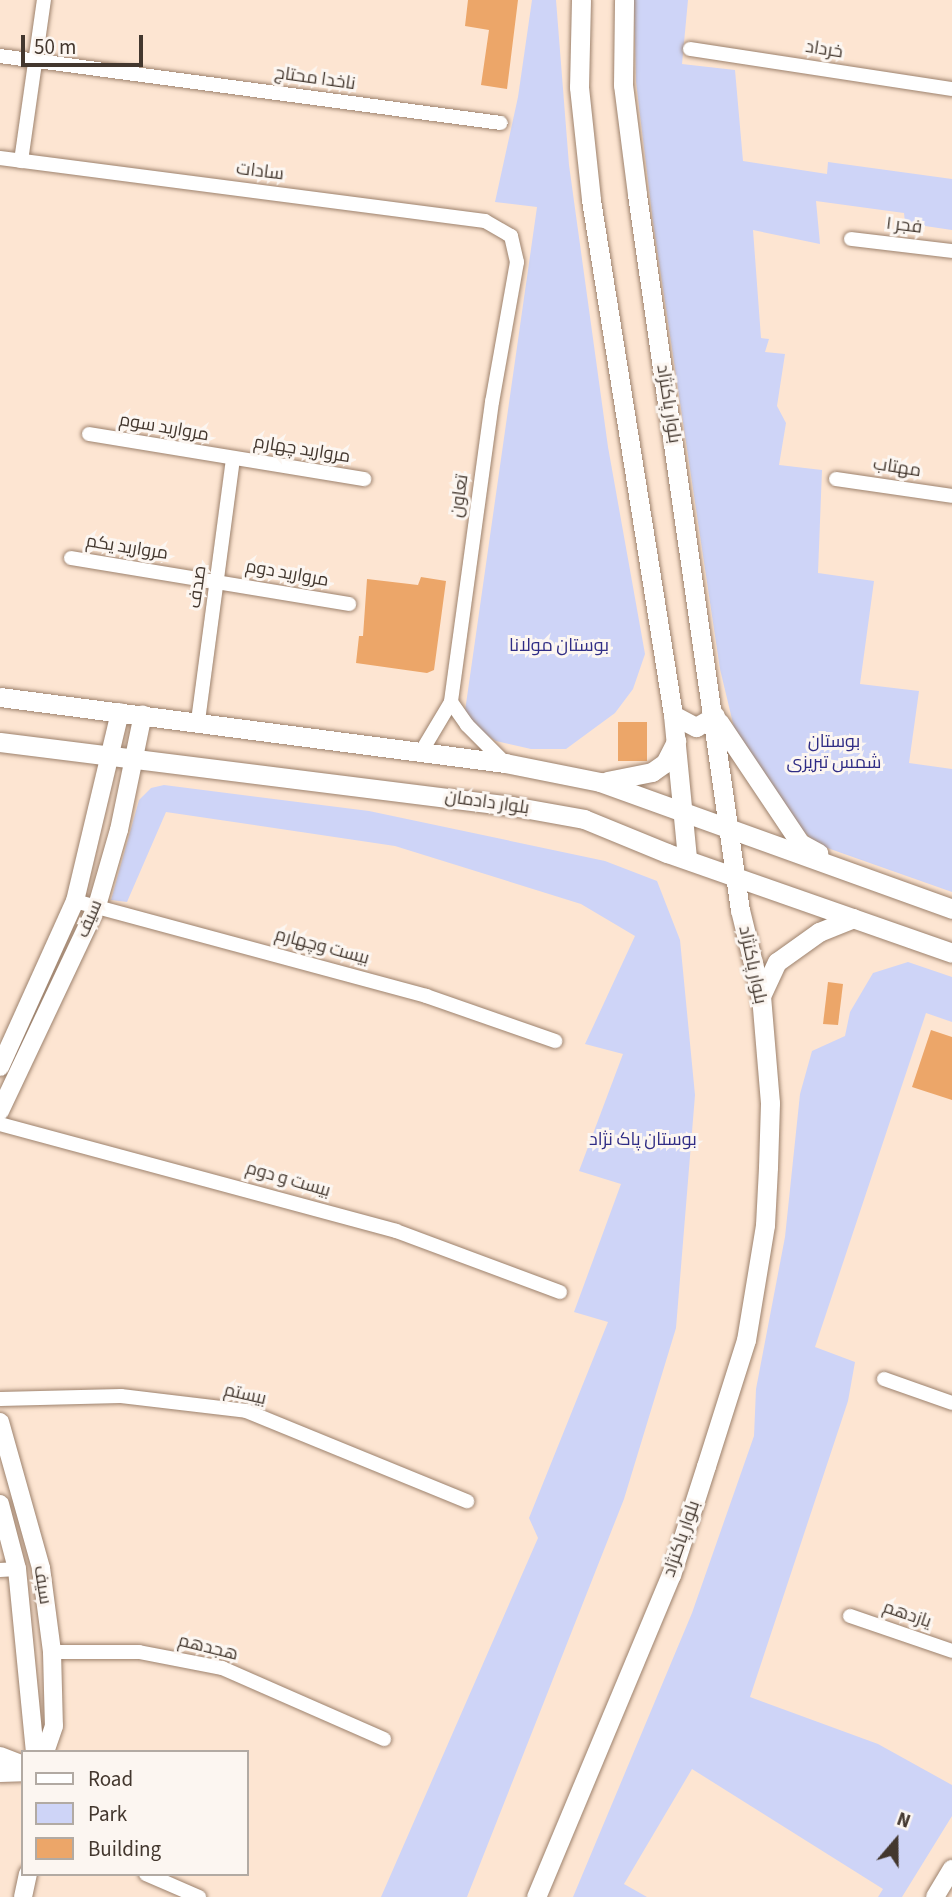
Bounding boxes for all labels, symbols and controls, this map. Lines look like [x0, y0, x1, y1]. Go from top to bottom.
scale bar [24, 21, 147, 65]
text: 50 m [34, 32, 76, 62]
street label: خرداد [804, 36, 844, 64]
street label: ناخدا محتاج [273, 63, 357, 95]
street label: سادات [235, 158, 285, 186]
street label: فجر ۱ [885, 213, 923, 239]
street label: بلوار پاکنژاد [651, 363, 685, 445]
street label: مروارید سوم [117, 409, 211, 447]
street label: مروارید چهارم [252, 432, 352, 468]
street label: مهتاب [871, 454, 923, 482]
street label: تعاون [446, 473, 474, 519]
street label: مروارید یکم [84, 531, 170, 565]
street label: مروارید دوم [244, 556, 330, 592]
street label: صدف [184, 564, 212, 610]
park label: بوستان مولانا [509, 635, 609, 657]
park label: بوستان شمس تبریزی [787, 732, 881, 774]
street label: بلوار دادمان [443, 786, 531, 820]
street label: سیف [72, 897, 108, 941]
street label: بیست وچهارم [272, 924, 372, 970]
street label: بلوار پاکنژاد [733, 924, 771, 1006]
park label: بوستان پاک نژاد [589, 1129, 697, 1151]
street label: بیست و دوم [243, 1158, 333, 1202]
street label: بیستم [222, 1380, 268, 1410]
street label: بلوار پاکنژاد [659, 1498, 705, 1580]
street label: سیف [28, 1564, 56, 1606]
street label: یازدهم [880, 1597, 934, 1633]
street label: هجدهم [176, 1630, 240, 1666]
legend [21, 1750, 248, 1876]
text: Road [88, 1764, 133, 1794]
text: Park [88, 1799, 127, 1829]
north arrow [861, 1806, 931, 1876]
text: N [893, 1806, 914, 1836]
text: Building [88, 1834, 161, 1864]

